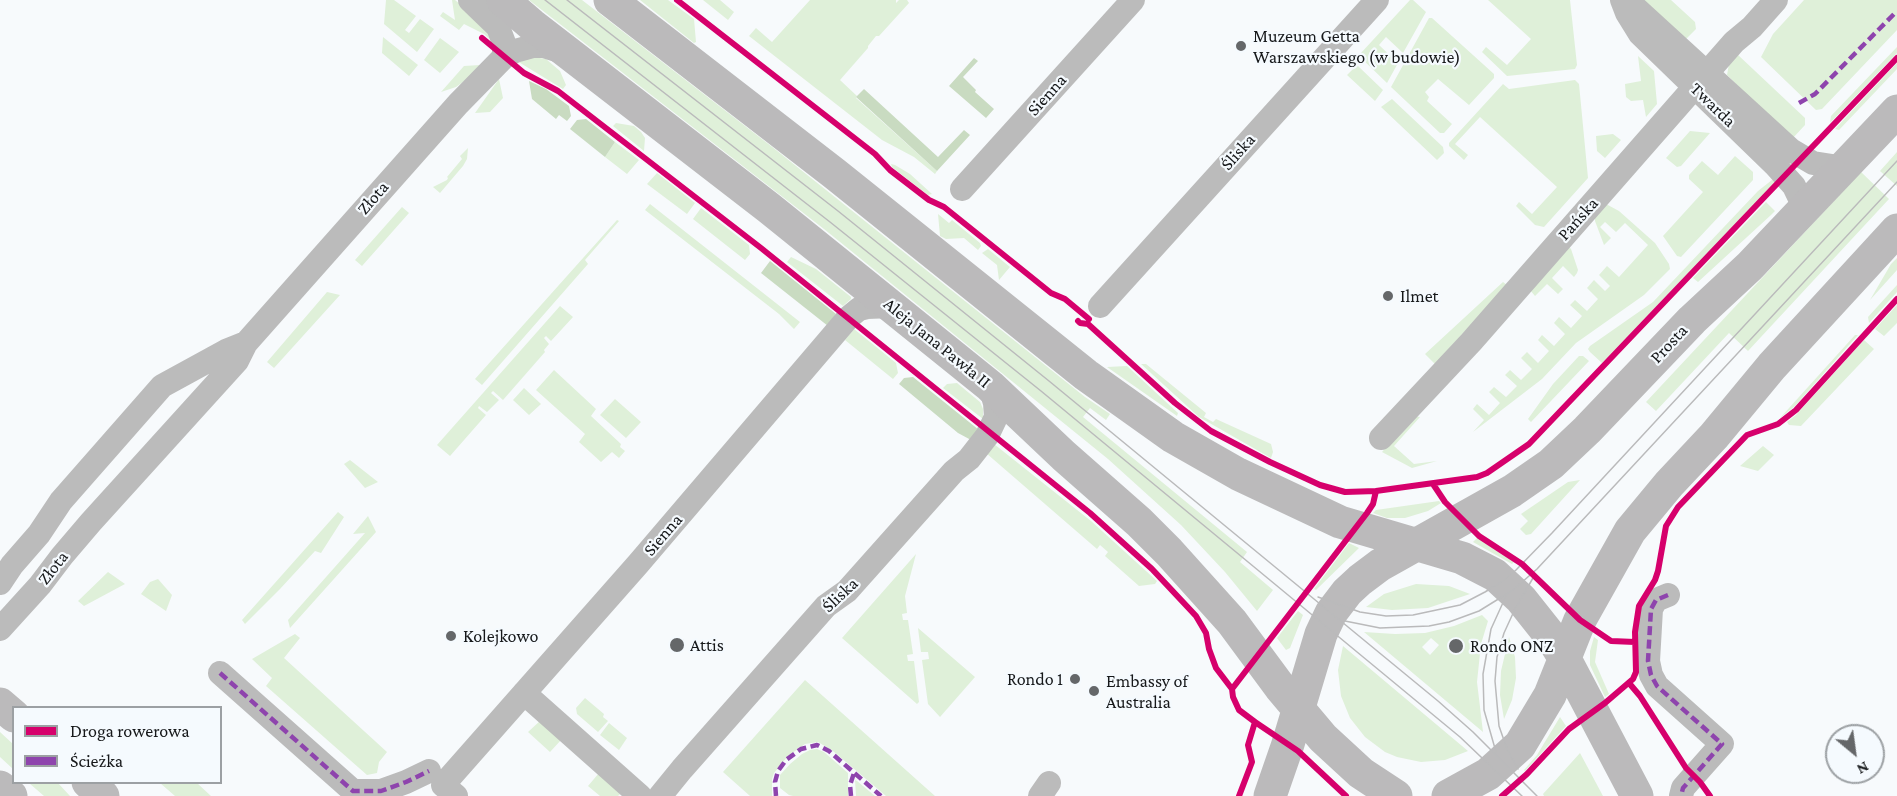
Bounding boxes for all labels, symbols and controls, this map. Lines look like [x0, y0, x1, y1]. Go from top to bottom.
place label: Muzeum Getta Warszawskiego (w budowie) [1253, 25, 1461, 68]
marker: Muzeum Getta Warszawskiego (w budowie) [1234, 39, 1248, 53]
street label: Sienna [1023, 70, 1071, 120]
street label: Twarda [1686, 78, 1740, 132]
street label: Śliska [1216, 129, 1260, 175]
street label: Złota [353, 177, 393, 219]
street label: Pańska [1553, 193, 1603, 245]
place label: Ilmet [1400, 285, 1439, 307]
marker: Ilmet [1381, 289, 1395, 303]
street label: Aleja Jana Pawła II [879, 293, 995, 393]
street label: Prosta [1646, 320, 1692, 368]
street label: Sienna [639, 510, 687, 560]
street label: Złota [33, 547, 73, 589]
street label: Śliska [817, 573, 863, 617]
place label: Kolejkowo [463, 625, 539, 647]
marker: Kolejkowo [444, 629, 458, 643]
place label: Attis [690, 634, 724, 656]
place label: Rondo ONZ [1470, 635, 1553, 657]
marker: Attis [668, 636, 686, 654]
marker: Rondo ONZ [1447, 637, 1465, 655]
place label: Rondo 1 [1007, 668, 1063, 690]
place label: Embassy of Australia [1106, 670, 1188, 712]
marker: Rondo 1 [1068, 672, 1082, 686]
marker: Embassy of Australia [1087, 684, 1101, 698]
legend [12, 706, 222, 784]
text: Droga rowerowa [70, 721, 190, 741]
north arrow [1825, 724, 1885, 784]
text: Ścieżka [70, 751, 123, 771]
text: N [1854, 758, 1872, 779]

